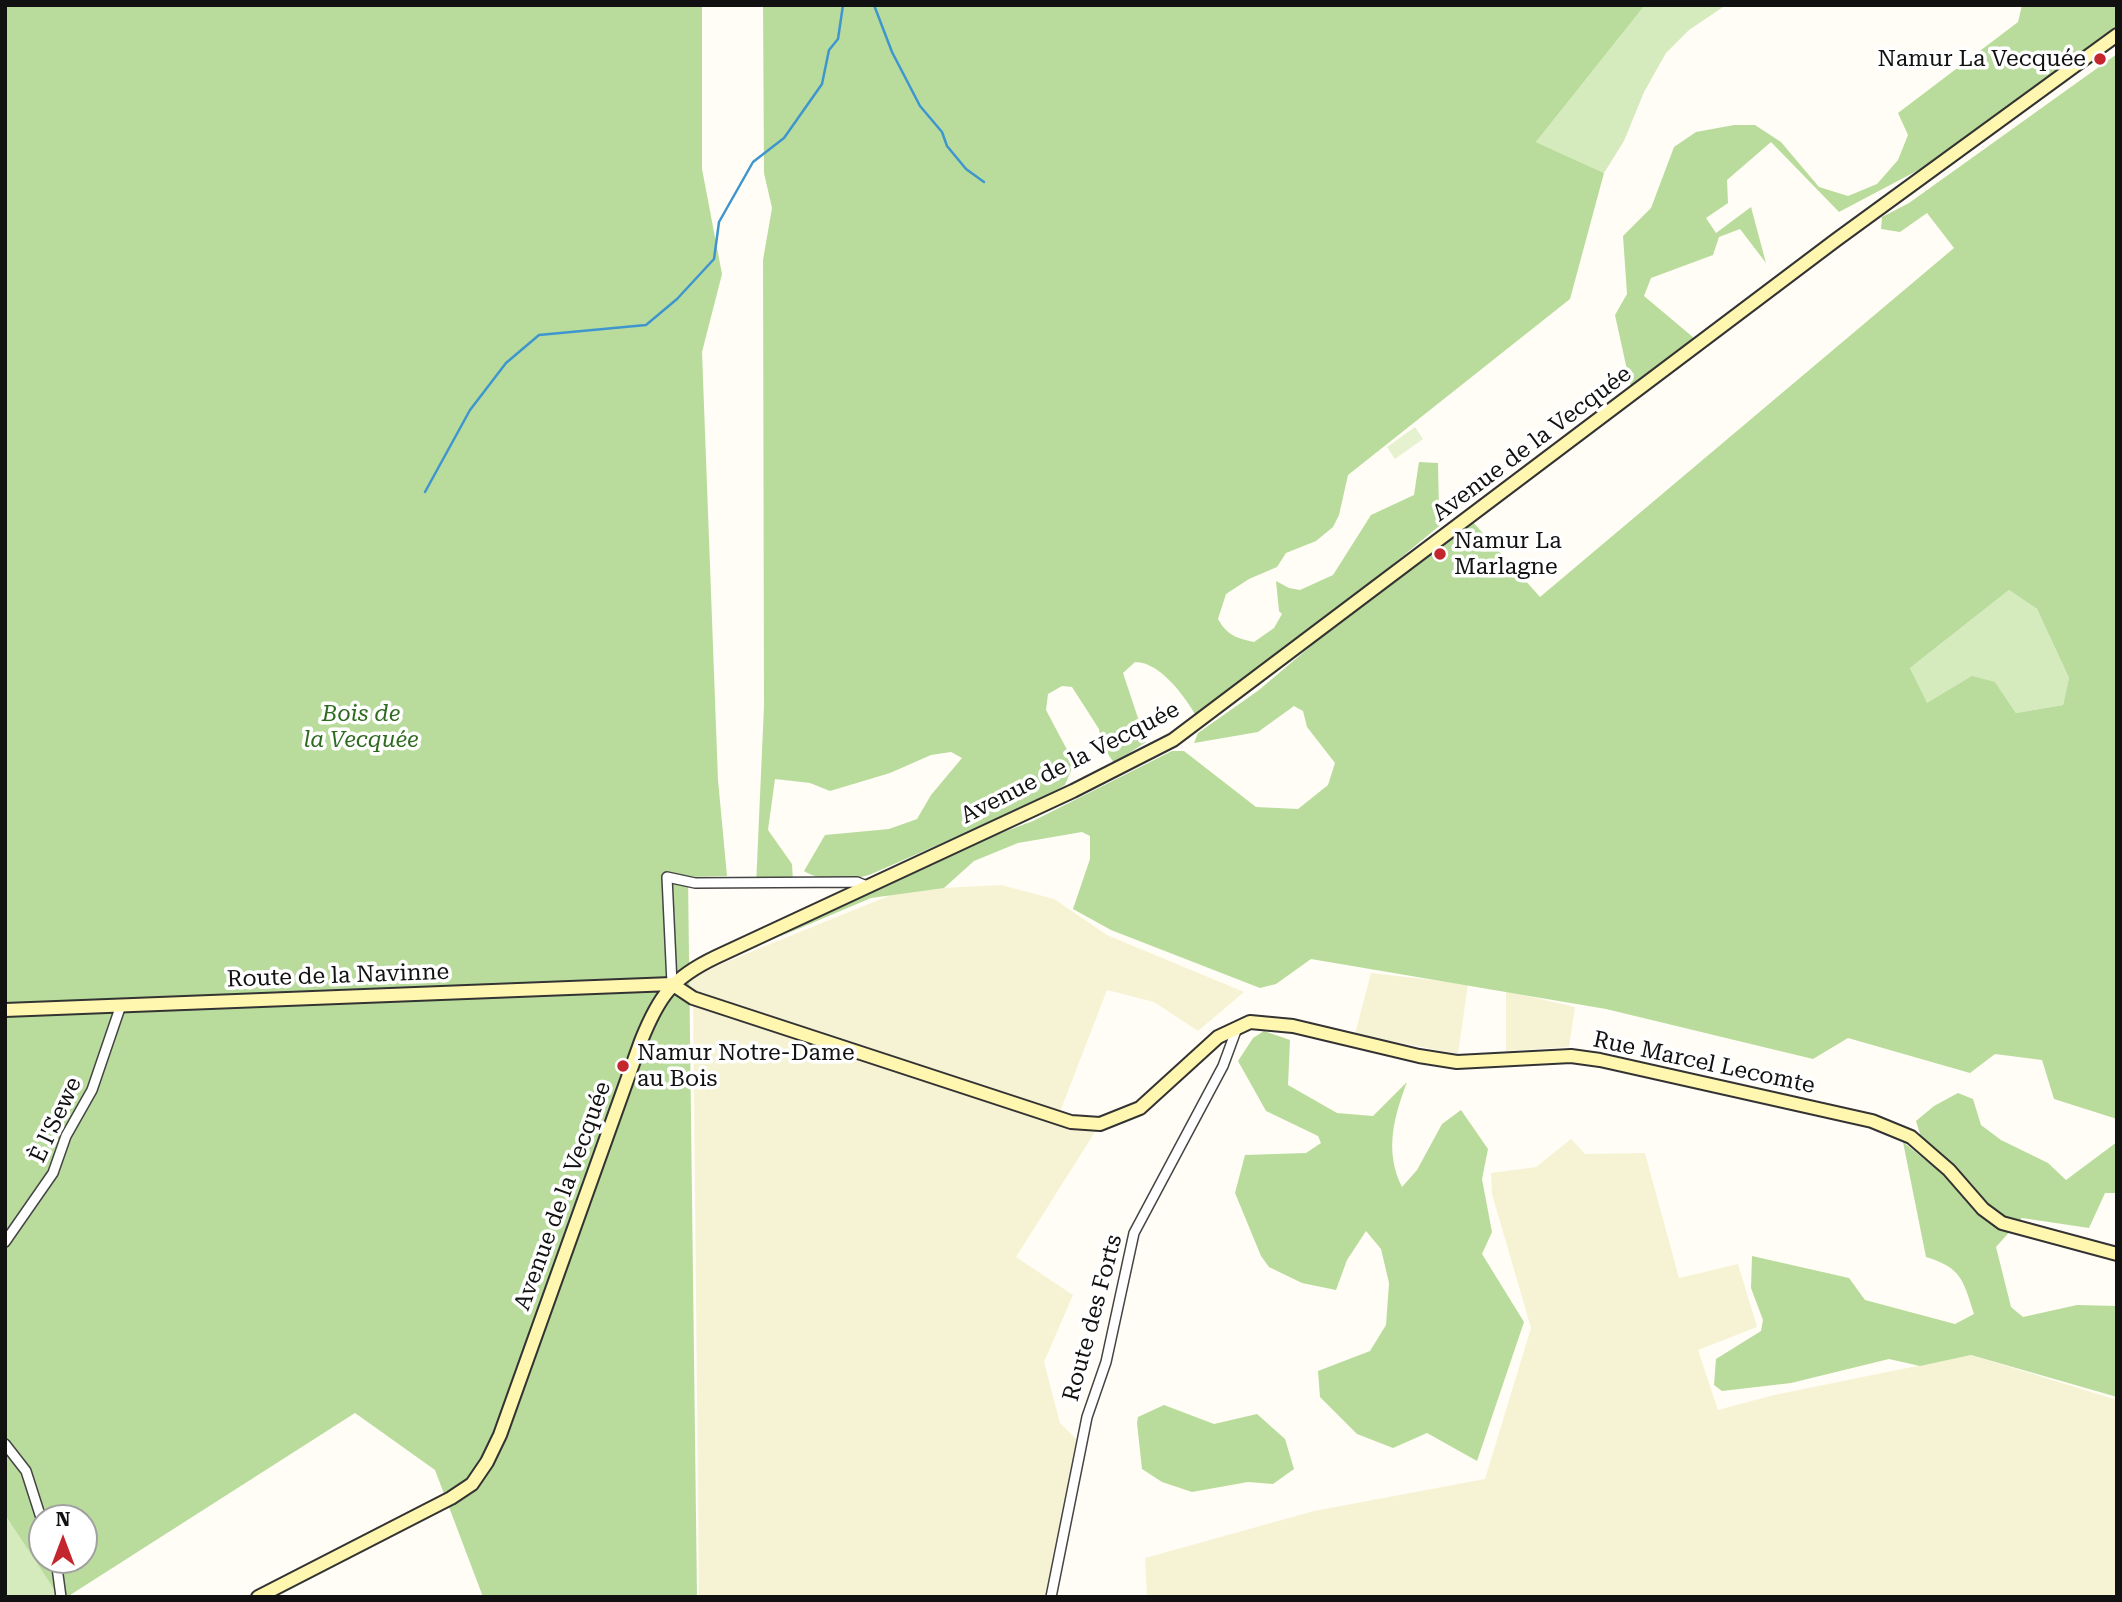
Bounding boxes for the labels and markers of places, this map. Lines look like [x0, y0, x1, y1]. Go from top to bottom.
place label: Namur La Vecquée [1878, 45, 2086, 73]
marker: Namur La Vecquée [2092, 51, 2108, 67]
place label: Namur La Marlagne [1454, 527, 1562, 581]
marker: Namur La Marlagne [1432, 546, 1448, 562]
place label: Namur Notre-Dame au Bois [637, 1039, 855, 1093]
marker: Namur Notre-Dame au Bois [615, 1058, 631, 1074]

